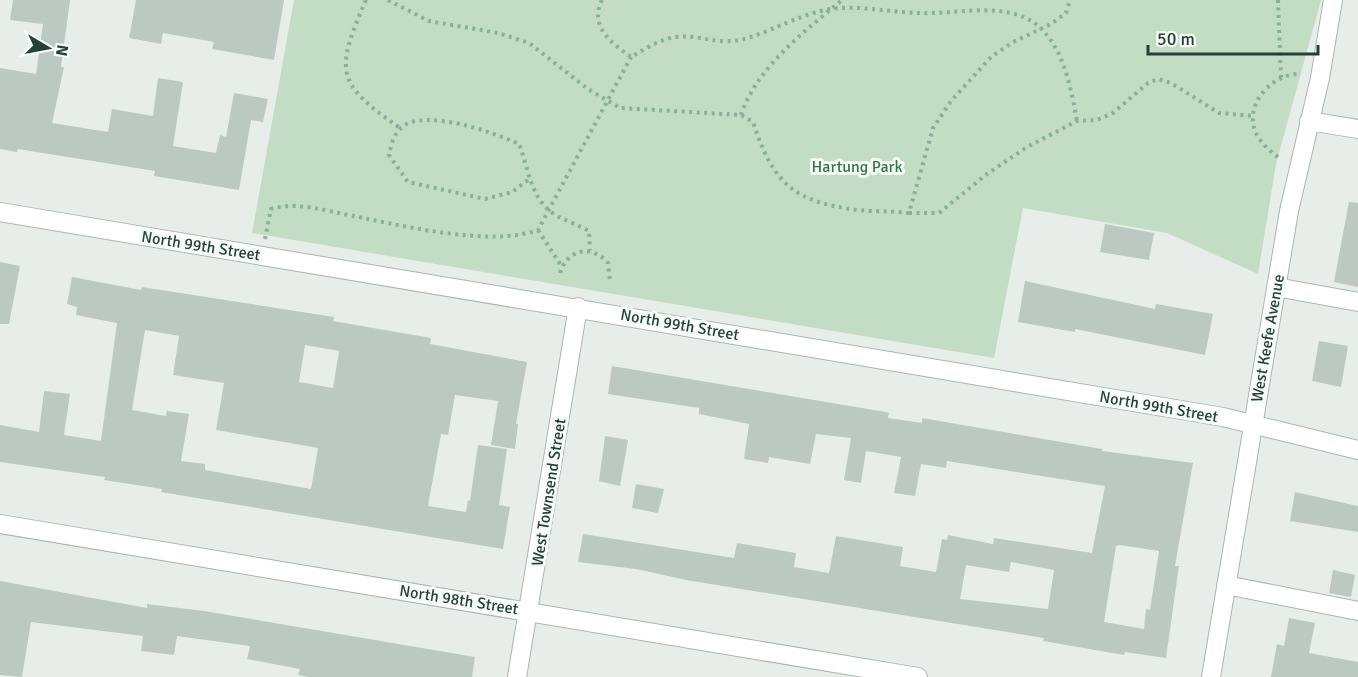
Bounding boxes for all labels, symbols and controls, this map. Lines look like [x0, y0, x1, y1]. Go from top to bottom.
north arrow [18, 18, 78, 78]
scale bar [1148, 18, 1318, 56]
text: 50 m [1157, 28, 1195, 50]
text: N [51, 43, 73, 58]
park label: Hartung Park [812, 157, 902, 177]
street label: North 99th Street [140, 227, 262, 265]
street label: West Keefe Avenue [1247, 273, 1289, 404]
street label: North 99th Street [619, 305, 741, 345]
street label: North 99th Street [1098, 387, 1220, 427]
street label: West Townsend Street [527, 416, 571, 568]
street label: North 98th Street [398, 581, 520, 619]

